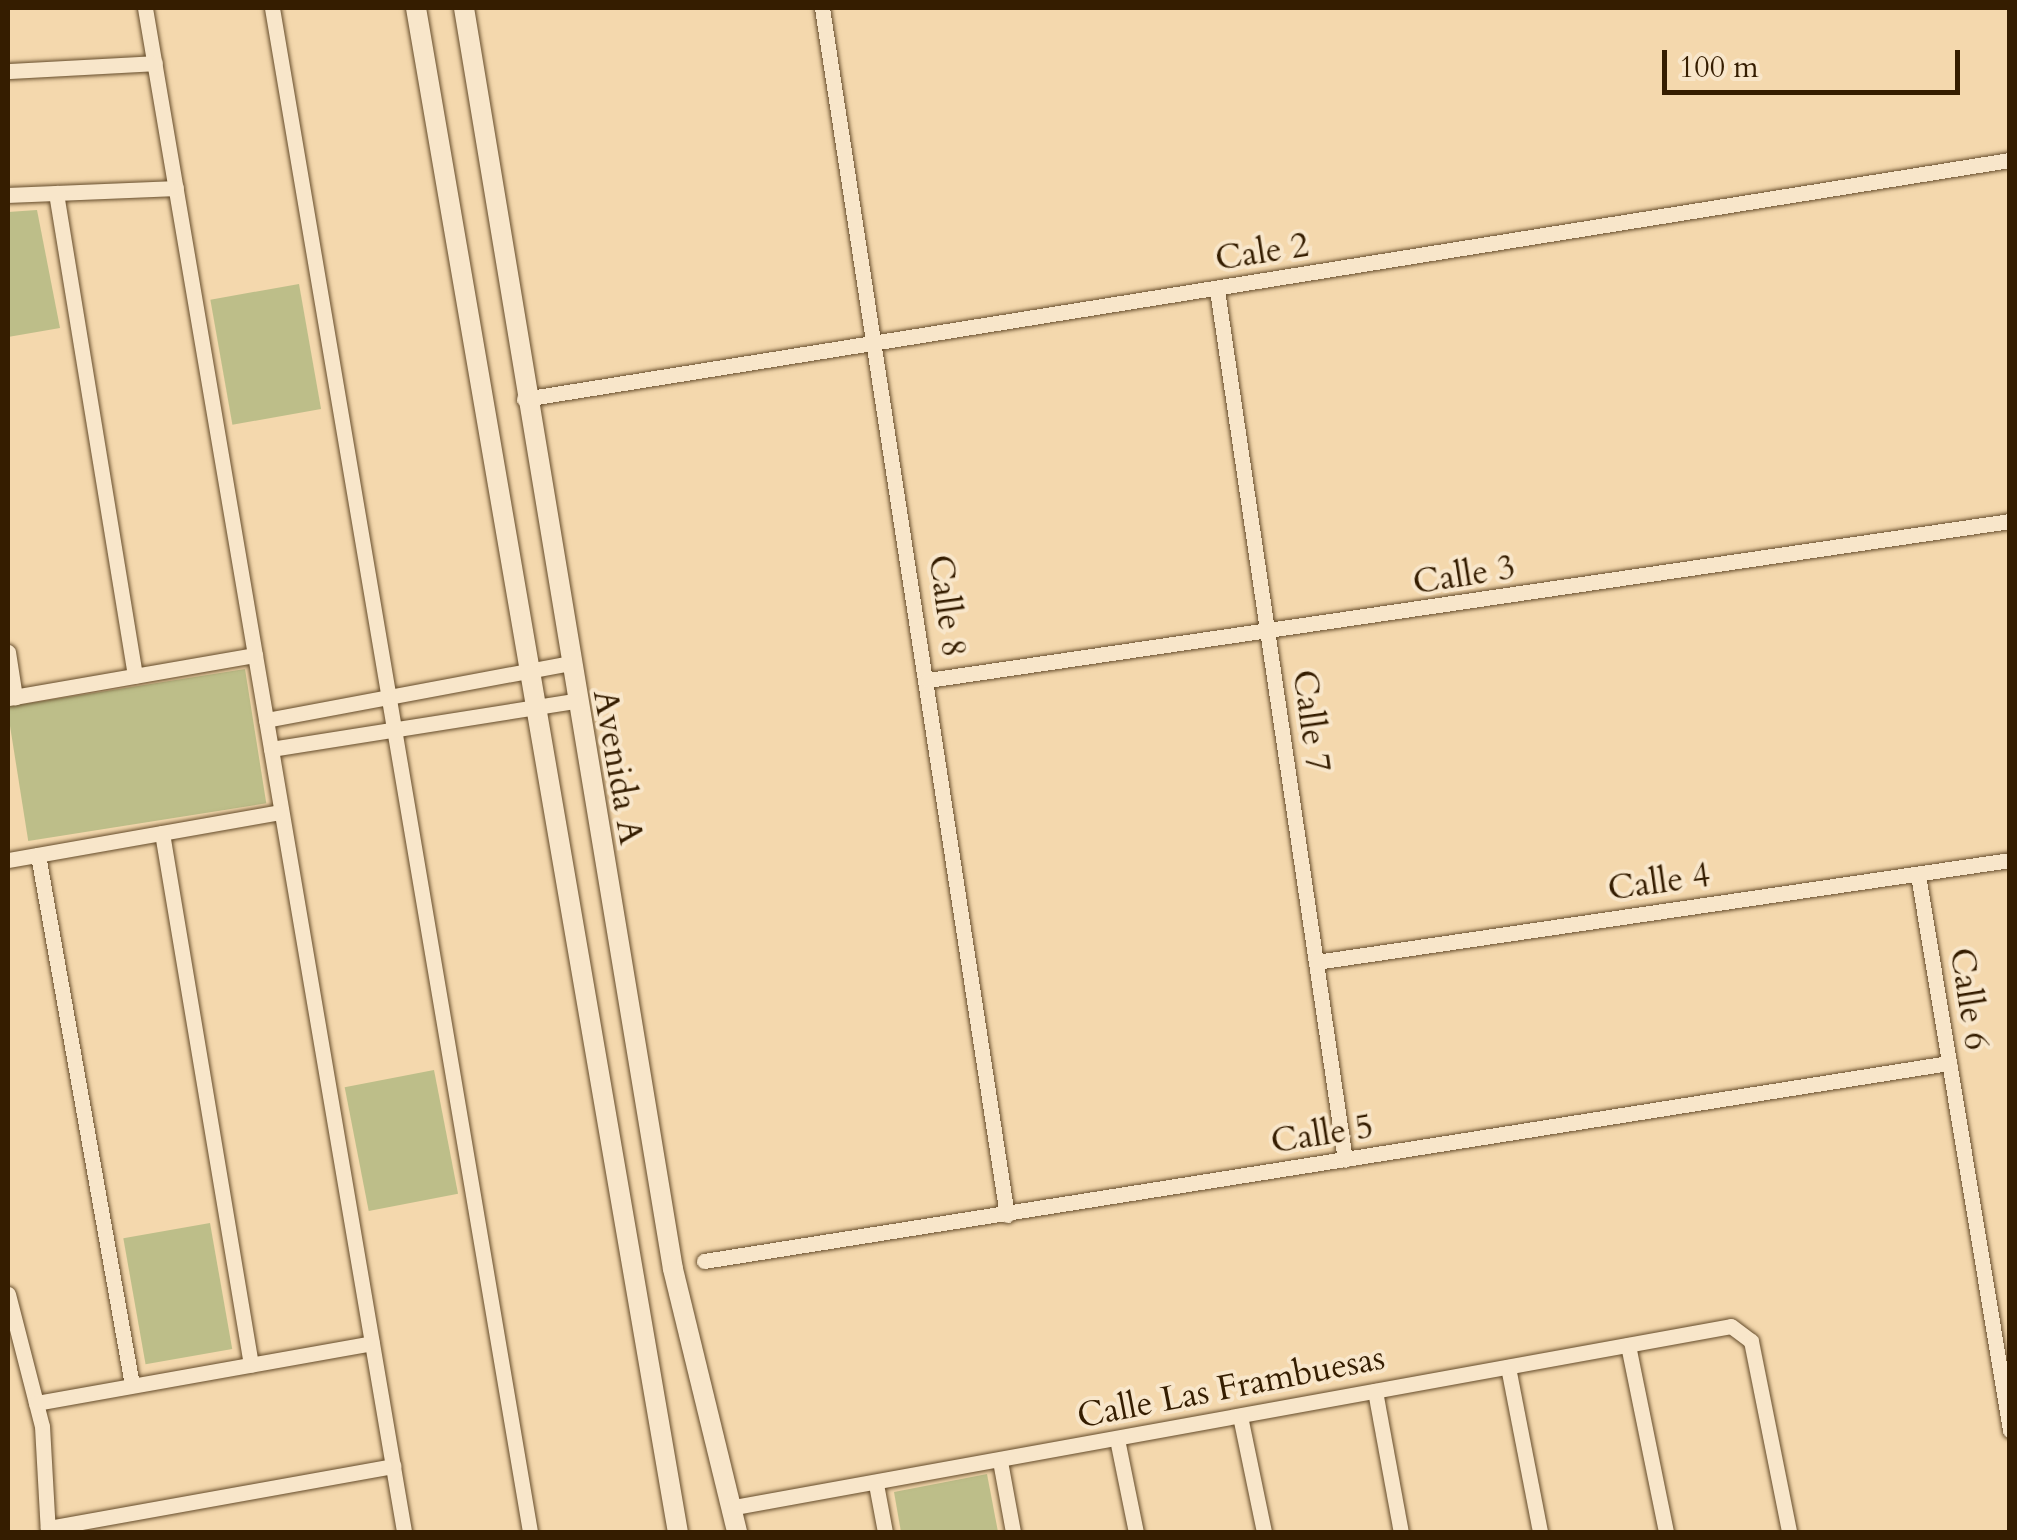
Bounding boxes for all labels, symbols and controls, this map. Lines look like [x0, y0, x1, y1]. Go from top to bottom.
scale bar [1667, 30, 1964, 92]
text: 100 m [1679, 47, 1759, 88]
street label: Cale 2 [1212, 224, 1312, 280]
street label: Calle 3 [1410, 546, 1518, 604]
street label: Calle 8 [919, 552, 975, 660]
street label: Calle 7 [1283, 667, 1339, 775]
street label: Avenida A [584, 686, 652, 848]
street label: Calle 4 [1605, 854, 1713, 910]
street label: Calle 6 [1940, 945, 1998, 1053]
street label: Calle 5 [1268, 1105, 1376, 1163]
street label: Calle Las Frambuesas [1074, 1337, 1388, 1437]

